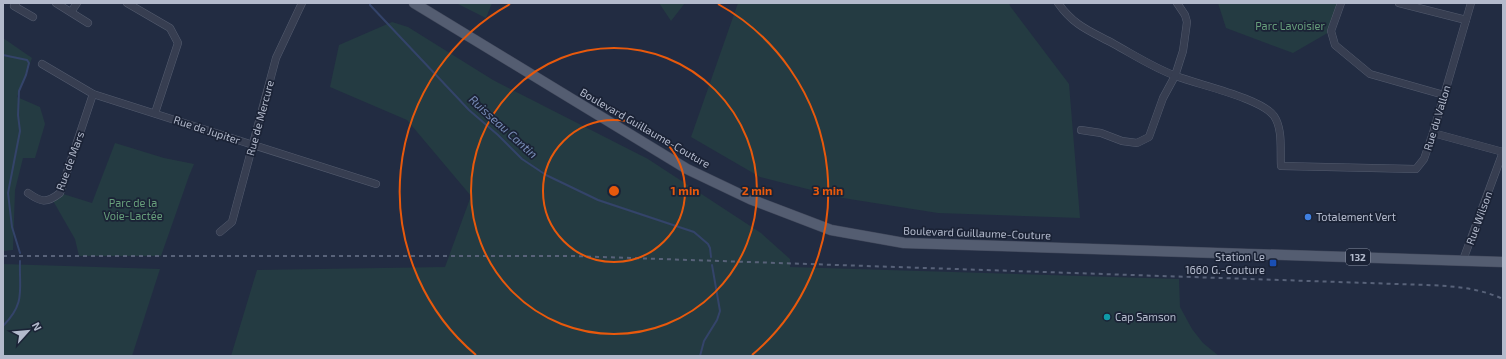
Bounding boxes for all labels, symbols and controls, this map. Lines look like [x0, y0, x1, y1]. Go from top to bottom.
park label: Parc Lavoisier [1255, 19, 1325, 32]
street label: Rue de Mercure [243, 79, 276, 157]
street label: Rue du Vallon [1420, 84, 1453, 152]
street label: Boulevard Guillaume-Couture [578, 85, 713, 170]
water label: Ruisseau Cantin [467, 92, 541, 161]
street label: Rue de Jupiter [172, 113, 243, 147]
street label: Rue de Mars [53, 129, 86, 192]
text: 1 min [671, 183, 699, 197]
text: 2 min [742, 183, 772, 197]
text: 3 min [813, 183, 843, 197]
centre of rings [607, 184, 621, 198]
street label: Rue Wilson [1463, 189, 1494, 246]
park label: Parc de la Voie-Lactée [103, 196, 163, 222]
place label: Totalement Vert [1316, 210, 1396, 223]
marker: Totalement Vert [1303, 212, 1313, 222]
street label: Boulevard Guillaume-Couture [903, 223, 1051, 242]
road number: 132 [1346, 249, 1370, 265]
place label: Station Le 1660 G.-Couture [1185, 250, 1265, 276]
marker: Station Le 1660 G.-Couture [1268, 258, 1278, 268]
place label: Cap Samson [1115, 310, 1176, 323]
north arrow [8, 311, 48, 351]
marker: Cap Samson [1102, 312, 1112, 322]
text: N [30, 320, 45, 333]

